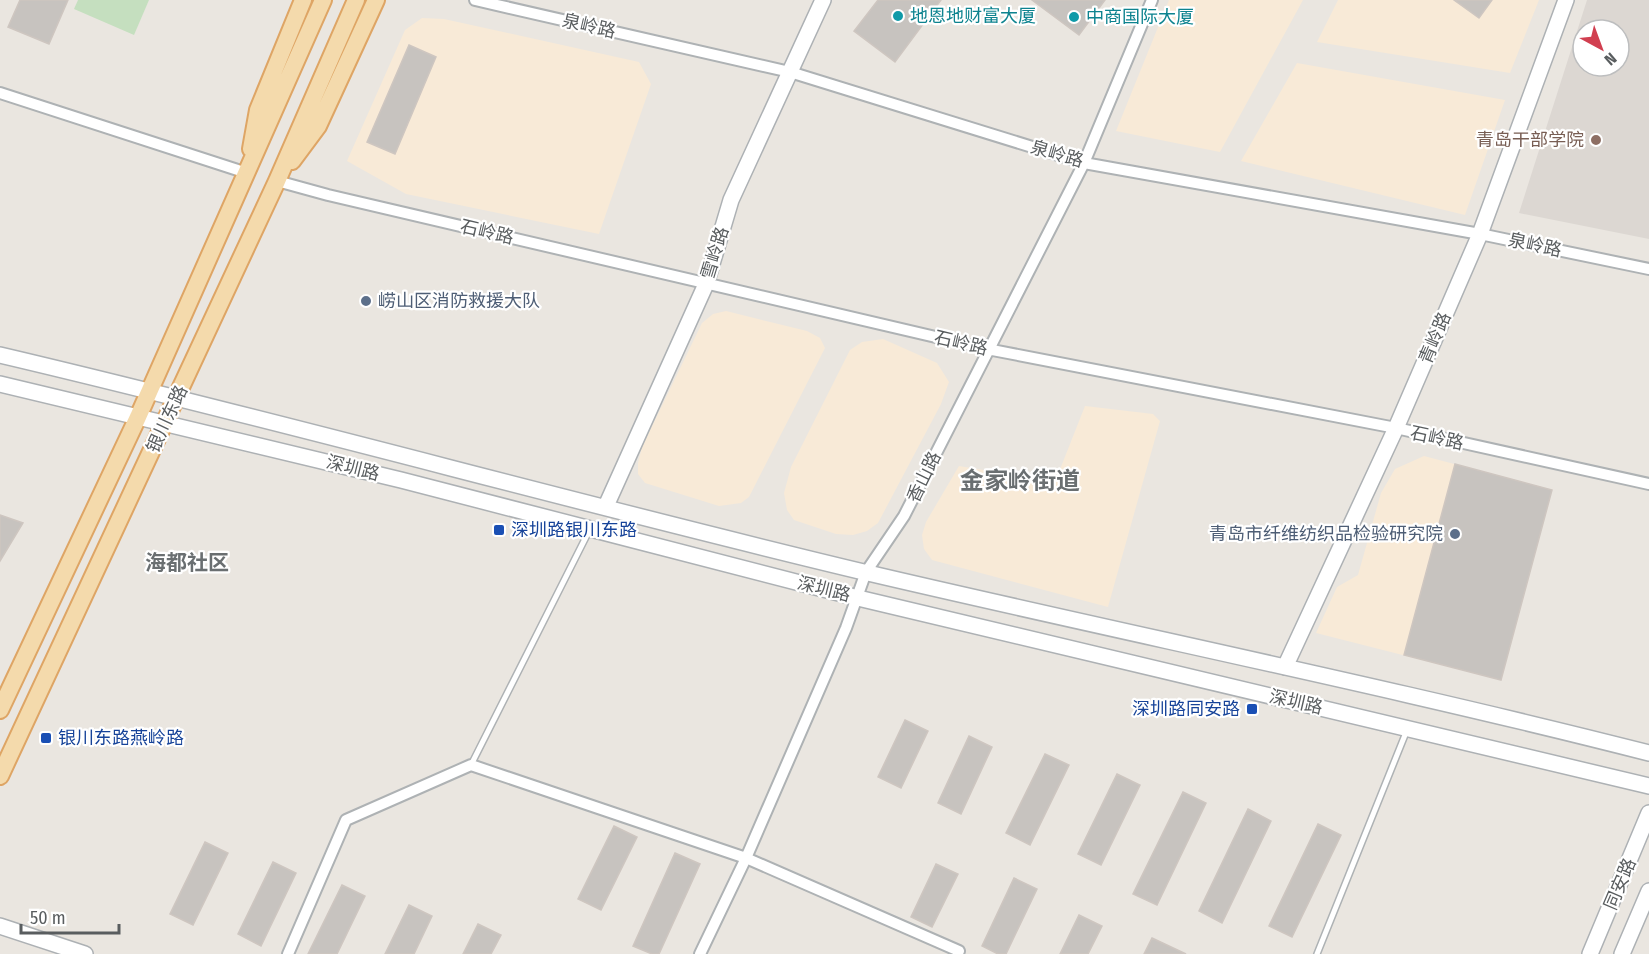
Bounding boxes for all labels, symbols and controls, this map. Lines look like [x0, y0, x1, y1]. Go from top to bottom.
place label: 地恩地财富大厦 [910, 5, 1036, 27]
place label: 中商国际大厦 [1086, 6, 1194, 28]
street label: 泉岭路 [560, 9, 618, 43]
marker: 地恩地财富大厦 [891, 9, 905, 23]
marker: 中商国际大厦 [1067, 10, 1081, 24]
north arrow [1571, 18, 1631, 78]
text: N [1601, 49, 1620, 69]
place label: 青岛干部学院 [1476, 129, 1584, 151]
marker: 青岛干部学院 [1589, 133, 1603, 147]
street label: 泉岭路 [1028, 136, 1086, 172]
street label: 石岭路 [458, 215, 516, 249]
street label: 雪岭路 [697, 224, 733, 282]
street label: 泉岭路 [1506, 229, 1564, 261]
place label: 崂山区消防救援大队 [378, 290, 540, 312]
marker: 崂山区消防救援大队 [359, 294, 373, 308]
street label: 青岭路 [1414, 309, 1456, 367]
street label: 石岭路 [932, 326, 990, 360]
street label: 银川东路 [142, 382, 192, 456]
street label: 石岭路 [1408, 422, 1466, 454]
street label: 香山路 [902, 448, 946, 506]
street label: 深圳路 [324, 451, 382, 485]
district label: 金家岭街道 [960, 467, 1080, 495]
place label: 深圳路银川东路 [511, 519, 637, 541]
marker: 深圳路银川东路 [492, 523, 506, 537]
place label: 青岛市纤维纺织品检验研究院 [1209, 523, 1443, 545]
marker: 青岛市纤维纺织品检验研究院 [1448, 527, 1462, 541]
district label: 海都社区 [145, 550, 229, 576]
street label: 深圳路 [795, 572, 853, 606]
street label: 深圳路 [1267, 685, 1325, 719]
place label: 深圳路同安路 [1132, 698, 1240, 720]
marker: 深圳路同安路 [1245, 702, 1259, 716]
place label: 银川东路燕岭路 [58, 727, 184, 749]
marker: 银川东路燕岭路 [39, 731, 53, 745]
street label: 同安路 [1599, 855, 1641, 913]
scale bar [21, 897, 118, 935]
text: 50 m [30, 907, 66, 929]

